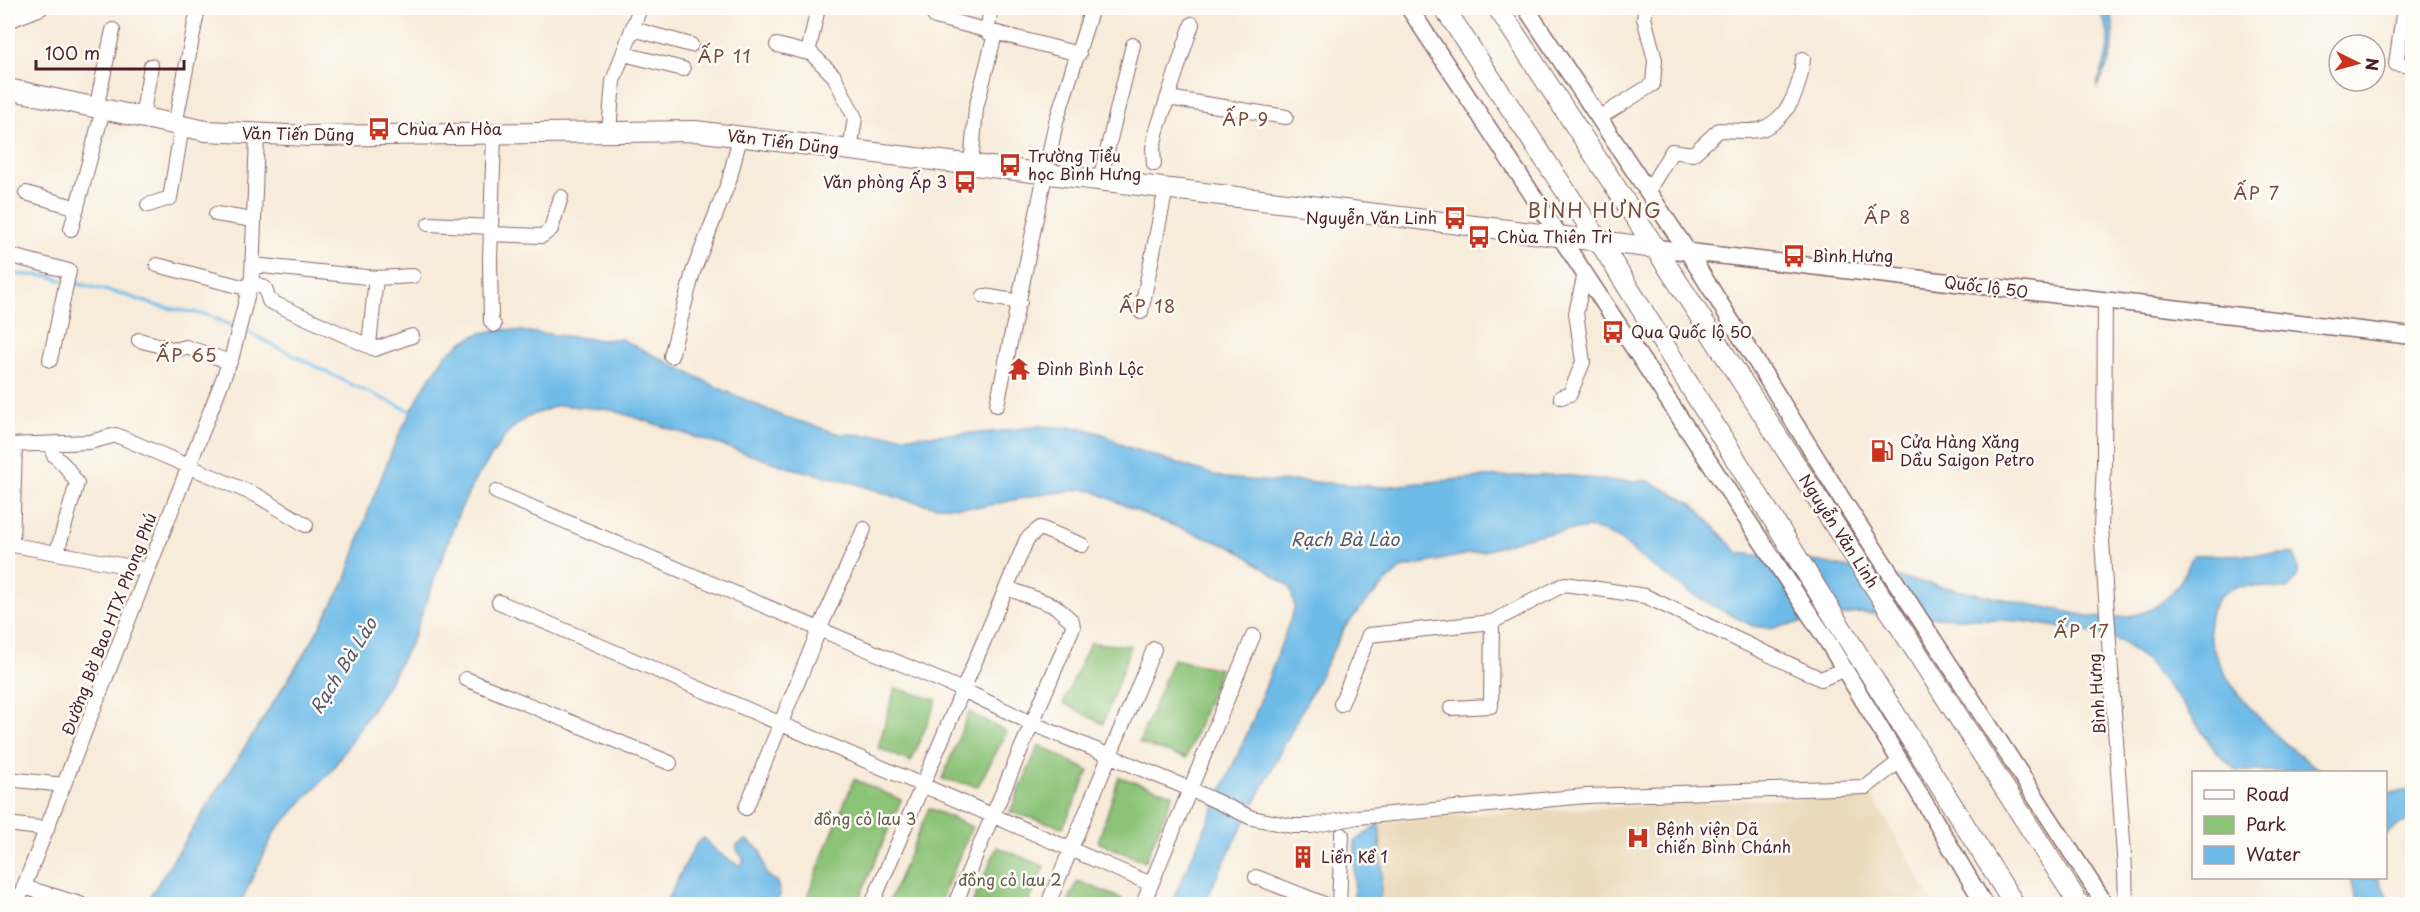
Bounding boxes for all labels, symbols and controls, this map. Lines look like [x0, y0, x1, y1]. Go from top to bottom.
scale bar [36, 33, 184, 71]
north arrow [2327, 33, 2387, 93]
text: 100 m [45, 39, 100, 66]
district label: ẤP 11 [698, 42, 752, 69]
text: N [2360, 57, 2385, 72]
district label: ẤP 9 [1222, 105, 1270, 132]
bus stop icon: Chùa An Hòa [366, 116, 392, 142]
place label: Chùa An Hòa [397, 116, 502, 140]
street label: Văn Tiến Dũng [242, 120, 354, 146]
street label: Văn Tiến Dũng [726, 122, 840, 160]
place label: Trường Tiểu học Bình Hưng [1028, 143, 1141, 185]
bus stop icon: Trường Tiểu học Bình Hưng [997, 152, 1023, 178]
place label: Văn phòng Ấp 3 [823, 169, 947, 193]
bus stop icon: Văn phòng Ấp 3 [952, 169, 978, 195]
district label: ẤP 7 [2234, 179, 2281, 206]
district label: BÌNH HƯNG [1528, 195, 1662, 225]
district label: ẤP 8 [1864, 203, 1912, 230]
place label: Nguyễn Văn Linh [1306, 205, 1437, 229]
bus stop icon: Nguyễn Văn Linh [1442, 205, 1468, 231]
bus stop icon: Chùa Thiên Trì [1466, 224, 1492, 250]
place label: Chùa Thiên Trì [1497, 224, 1612, 248]
bus stop icon: Bình Hưng [1781, 243, 1807, 269]
place label: Bình Hưng [1812, 243, 1893, 267]
street label: Quốc lộ 50 [1943, 269, 2029, 303]
district label: ẤP 18 [1119, 292, 1177, 319]
bus stop icon: Qua Quốc lộ 50 [1600, 319, 1626, 345]
place label: Qua Quốc lộ 50 [1631, 319, 1752, 343]
district label: ẤP 65 [156, 341, 218, 368]
temple icon: Đình Bình Lộc [1006, 356, 1032, 382]
place label: Đình Bình Lộc [1037, 356, 1144, 380]
place label: Cửa Hàng Xăng Dầu Saigon Petro [1900, 429, 2035, 471]
fuel station icon: Cửa Hàng Xăng Dầu Saigon Petro [1869, 438, 1895, 464]
street label: Nguyễn Văn Linh [1794, 469, 1886, 592]
street label: Đường Bờ Bao HTX Phong Phú [55, 509, 162, 738]
water label: Rạch Bà Lào [1291, 525, 1400, 552]
water label: Rạch Bà Lào [302, 611, 384, 718]
district label: ẤP 17 [2054, 617, 2110, 644]
street label: Bình Hưng [2081, 653, 2111, 735]
legend [2192, 771, 2387, 879]
text: Road [2246, 780, 2290, 807]
park label: đồng cỏ lau 3 [814, 806, 916, 830]
text: Park [2246, 810, 2286, 837]
place label: Bệnh viện Dã chiến Bình Chánh [1656, 816, 1791, 858]
hospital icon: Bệnh viện Dã chiến Bình Chánh [1625, 825, 1651, 851]
text: Water [2246, 840, 2301, 867]
building icon: Liền Kề 1 [1290, 844, 1316, 870]
place label: Liền Kề 1 [1321, 844, 1388, 868]
park label: đồng cỏ lau 2 [958, 867, 1062, 891]

